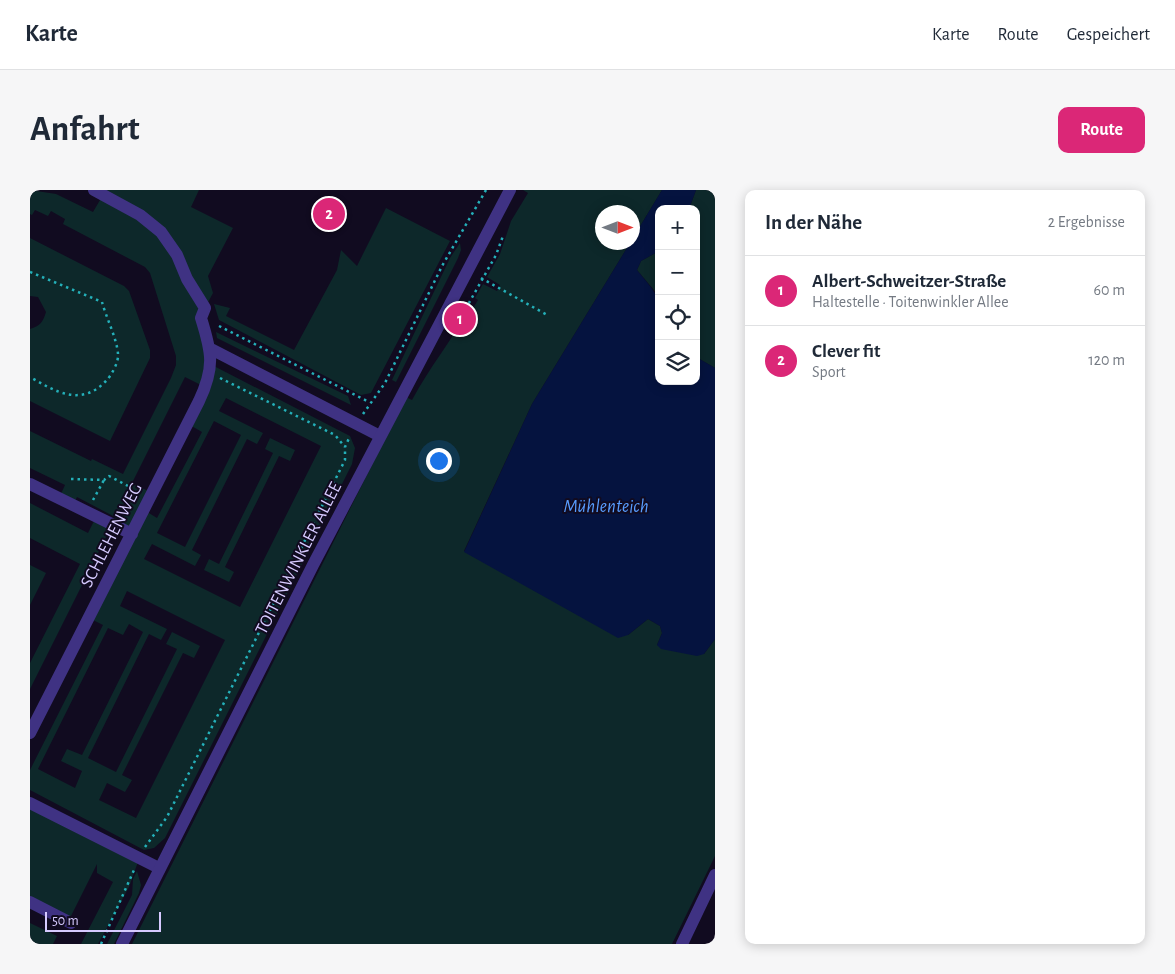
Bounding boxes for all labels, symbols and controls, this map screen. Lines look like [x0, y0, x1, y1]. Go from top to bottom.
text: Karte [25, 22, 78, 46]
text: Karte [932, 26, 969, 44]
text: Route [997, 26, 1039, 44]
text: Gespeichert [1067, 26, 1150, 44]
button: Route [1058, 107, 1145, 153]
text: Anfahrt [30, 112, 140, 147]
pin: 2 [313, 195, 345, 233]
north arrow [595, 205, 640, 250]
map controls [655, 205, 700, 385]
button: + [655, 205, 700, 250]
text: In der Nähe [765, 212, 862, 233]
text: 2 Ergebnisse [1048, 214, 1125, 230]
button: − [655, 250, 700, 295]
text: Albert-Schweitzer-Straße [812, 272, 1006, 291]
text: 1 [778, 282, 784, 298]
text: 60 m [1094, 282, 1125, 298]
text: Haltestelle · Toitenwinkler Allee [812, 294, 1009, 310]
button: locate [655, 295, 700, 340]
pin: 1 [444, 300, 476, 338]
button: layers [655, 340, 700, 385]
text: Clever fit [812, 342, 880, 361]
text: 2 [777, 352, 785, 368]
text: 120 m [1088, 352, 1125, 368]
text: Sport [812, 364, 846, 380]
your location [426, 448, 452, 474]
street label: TOITENWINKLER ALLEE [253, 479, 345, 638]
street label: SCHLEHENWEG [78, 480, 146, 591]
water label: Mühlenteich [563, 497, 649, 516]
scale bar [45, 909, 161, 932]
text: 50 m [52, 914, 79, 928]

